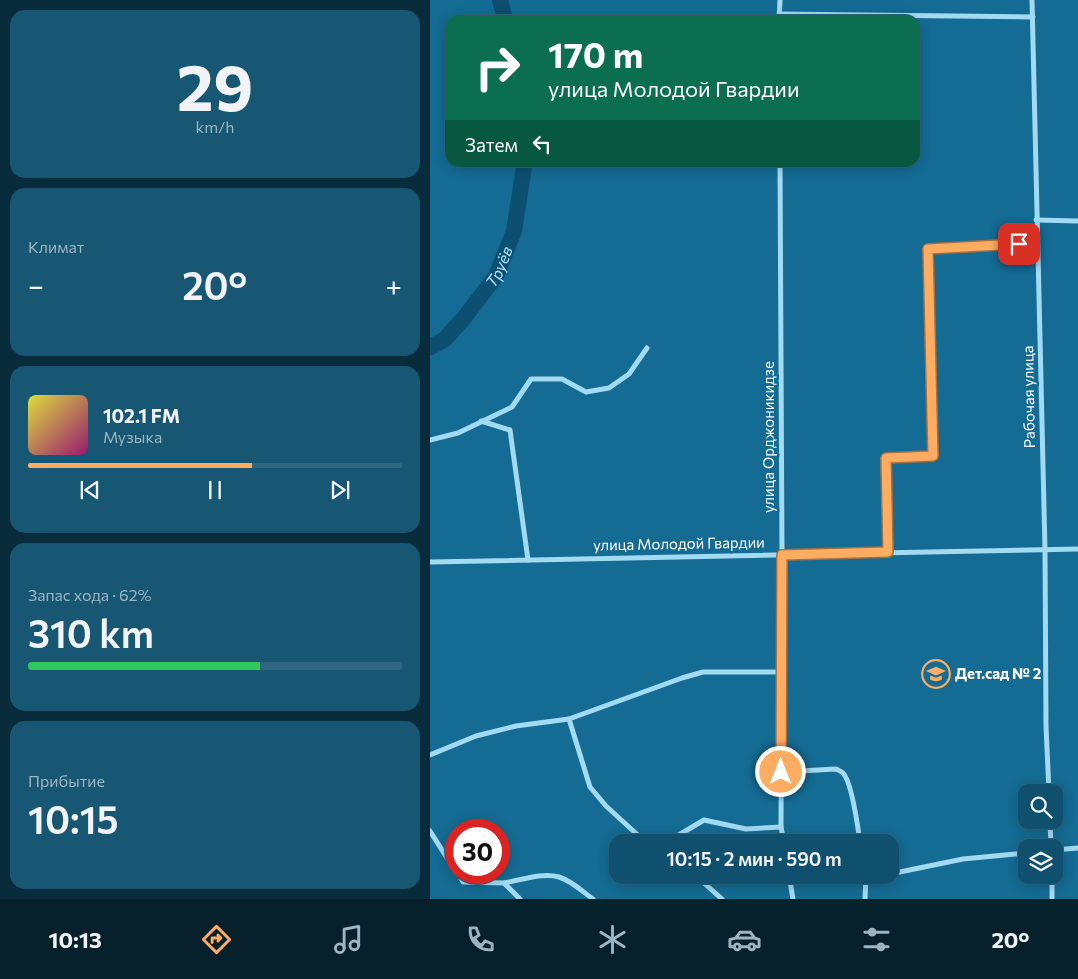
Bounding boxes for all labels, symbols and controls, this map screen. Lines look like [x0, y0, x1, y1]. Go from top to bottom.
text: 170 m [548, 32, 643, 75]
icon: right [465, 35, 530, 100]
text: 29 [177, 45, 253, 124]
text: улица Молодой Гвардии [548, 75, 800, 102]
text: km/h [196, 117, 234, 136]
icon: left [528, 130, 556, 158]
text: Затем [465, 133, 518, 156]
pin [998, 223, 1040, 265]
icon: arrive [1005, 230, 1033, 258]
text: Климат [28, 237, 84, 256]
water label: Труёв [481, 243, 516, 291]
text: 20° [182, 261, 247, 308]
text: − [28, 268, 44, 302]
text: + [386, 268, 402, 302]
street label: Рабочая улица [1018, 345, 1038, 449]
street label: улица Орджоникидзе [759, 361, 777, 513]
text: 102.1 FM [103, 404, 180, 427]
text: Музыка [103, 427, 162, 446]
icon: previous [76, 476, 104, 504]
icon: pause [201, 476, 229, 504]
icon: next [326, 476, 354, 504]
street label: улица Молодой Гвардии [593, 533, 765, 553]
text: Запас хода · 62% [28, 585, 152, 604]
text: 310 km [28, 609, 154, 656]
school or university icon: Дет.сад № 2 [921, 659, 951, 689]
place label: Дет.сад № 2 [955, 664, 1041, 682]
position arrow [754, 745, 806, 797]
text: Прибытие [28, 771, 105, 790]
map controls [1018, 784, 1063, 884]
button: search [1018, 784, 1063, 829]
text: 10:15 [28, 795, 119, 842]
speed limit sign: 30 [445, 819, 510, 884]
button: layers [1018, 839, 1063, 884]
text: 10:15 · 2 мин · 590 m [666, 847, 842, 870]
icon: directions [199, 922, 234, 957]
icon: music [331, 922, 366, 957]
icon: phone [463, 922, 498, 957]
icon: climate [595, 922, 630, 957]
icon: car [727, 922, 762, 957]
icon: filters [859, 922, 894, 957]
text: 10:13 [49, 926, 102, 953]
text: 20° [991, 926, 1029, 953]

